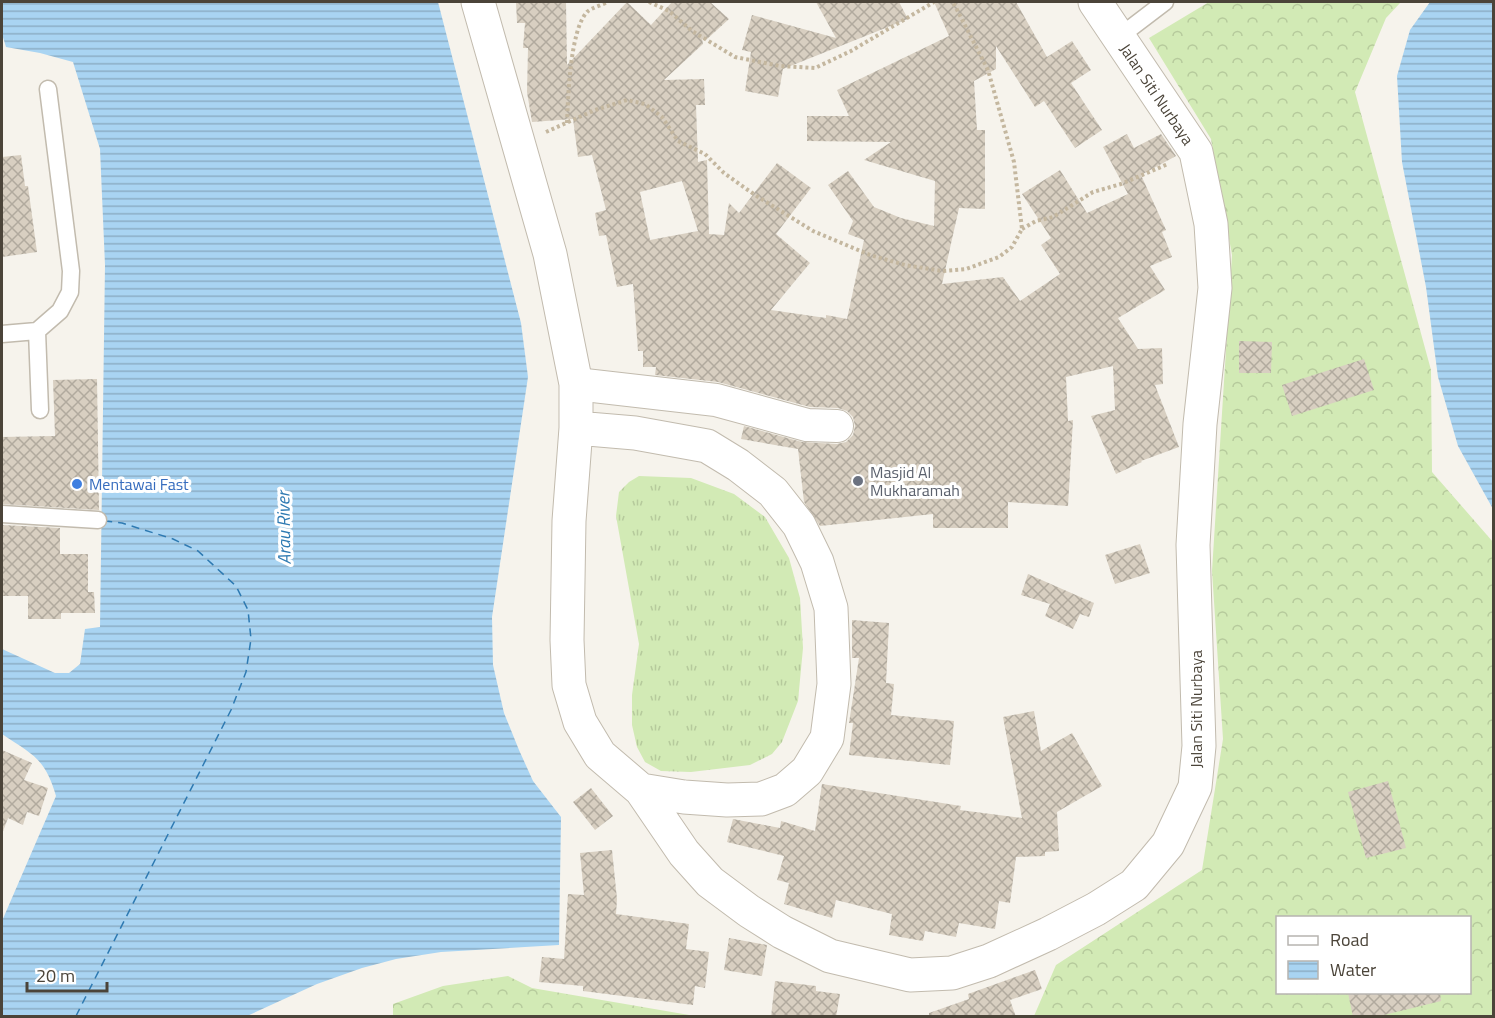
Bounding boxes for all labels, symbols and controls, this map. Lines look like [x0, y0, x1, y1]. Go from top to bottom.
street label: Jalan Siti Nurbaya [1114, 38, 1200, 150]
place label: Masjid Al Mukharamah [870, 460, 960, 502]
place label: Mentawai Fast [89, 472, 189, 496]
marker: Masjid Al Mukharamah [851, 474, 865, 488]
marker: Mentawai Fast [70, 477, 84, 491]
water label: Arau River [269, 489, 298, 565]
street label: Jalan Siti Nurbaya [1184, 650, 1208, 768]
legend [1276, 916, 1471, 994]
text: Road [1330, 926, 1369, 953]
scale bar [27, 955, 106, 993]
text: Water [1330, 956, 1376, 983]
text: 20 m [36, 962, 75, 989]

